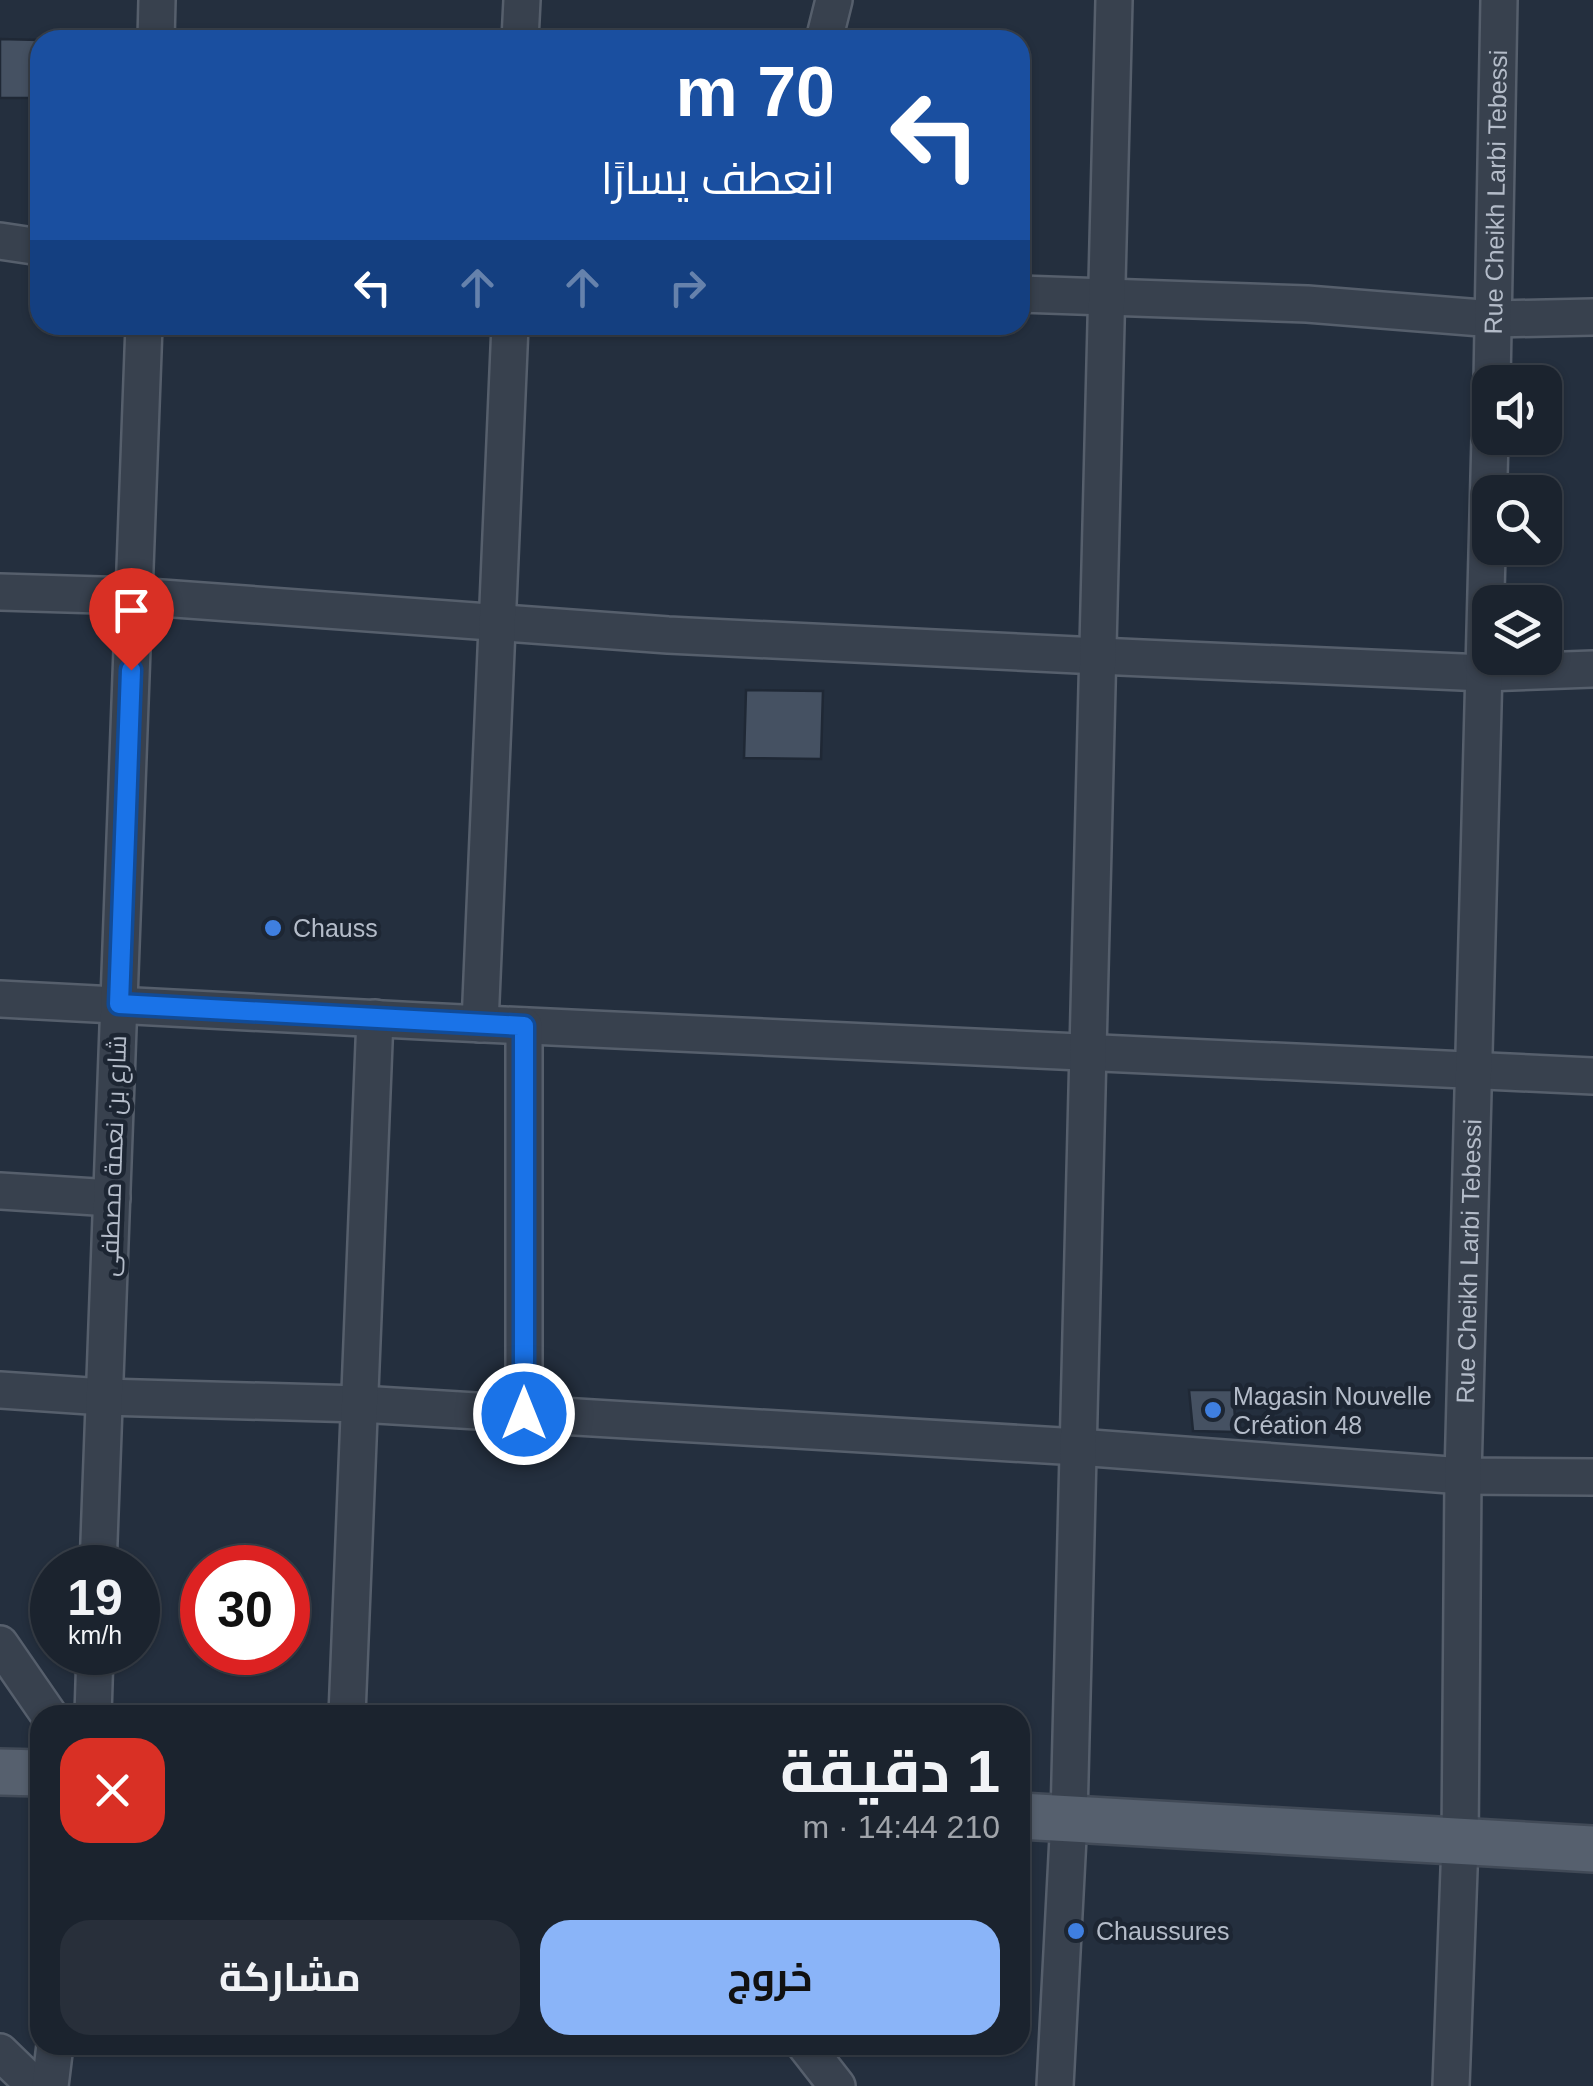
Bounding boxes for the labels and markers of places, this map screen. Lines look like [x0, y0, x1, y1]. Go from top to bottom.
pin [89, 568, 174, 671]
place label: Chauss [293, 914, 378, 942]
marker: Chauss [262, 917, 284, 939]
place label: Magasin Nouvelle Création 48 [1233, 1382, 1432, 1439]
marker: Magasin Nouvelle Création 48 [1202, 1399, 1224, 1421]
place label: Chaussures [1096, 1917, 1229, 1945]
marker: Chaussures [1065, 1920, 1087, 1942]

